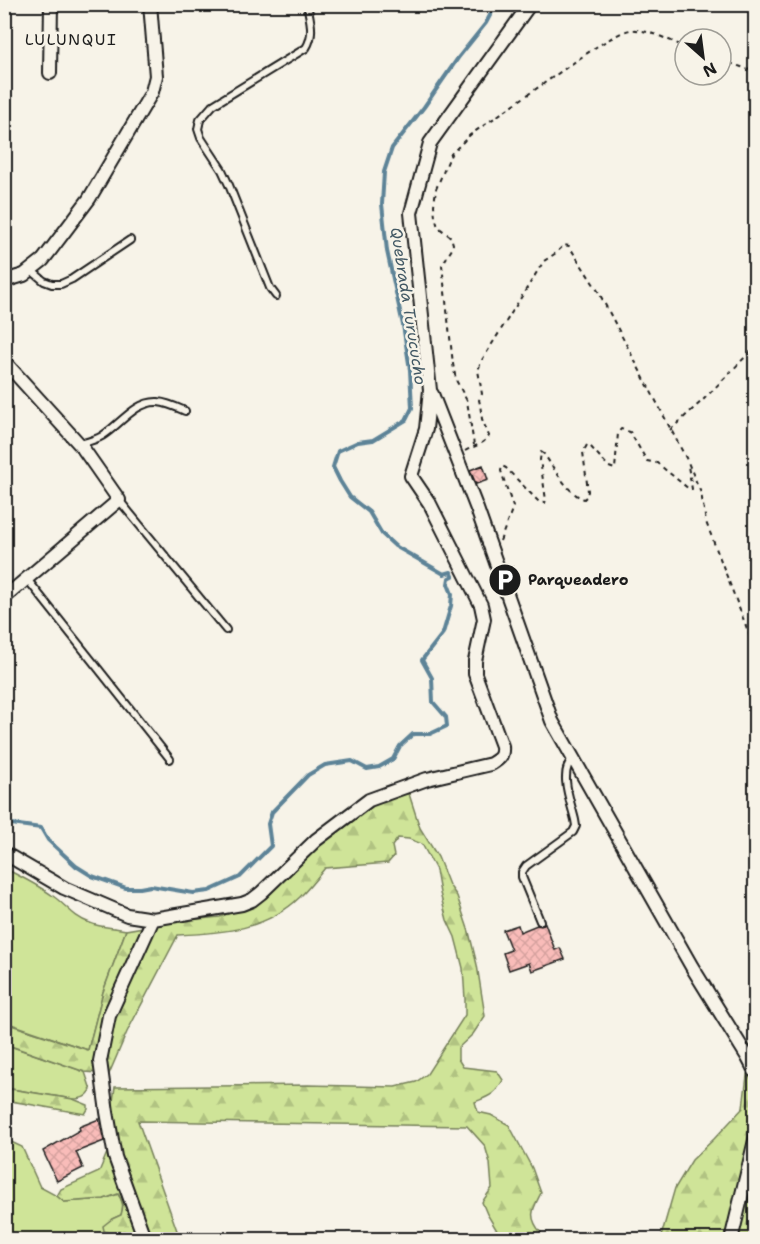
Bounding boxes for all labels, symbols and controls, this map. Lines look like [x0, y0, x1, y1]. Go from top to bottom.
north arrow [673, 27, 733, 87]
district label: LULUNQUI [25, 29, 117, 50]
text: N [699, 58, 720, 82]
water label: Quebrada Turucucho [386, 226, 431, 387]
parking icon: Parqueadero [487, 562, 523, 598]
place label: Parqueadero [528, 570, 629, 590]

